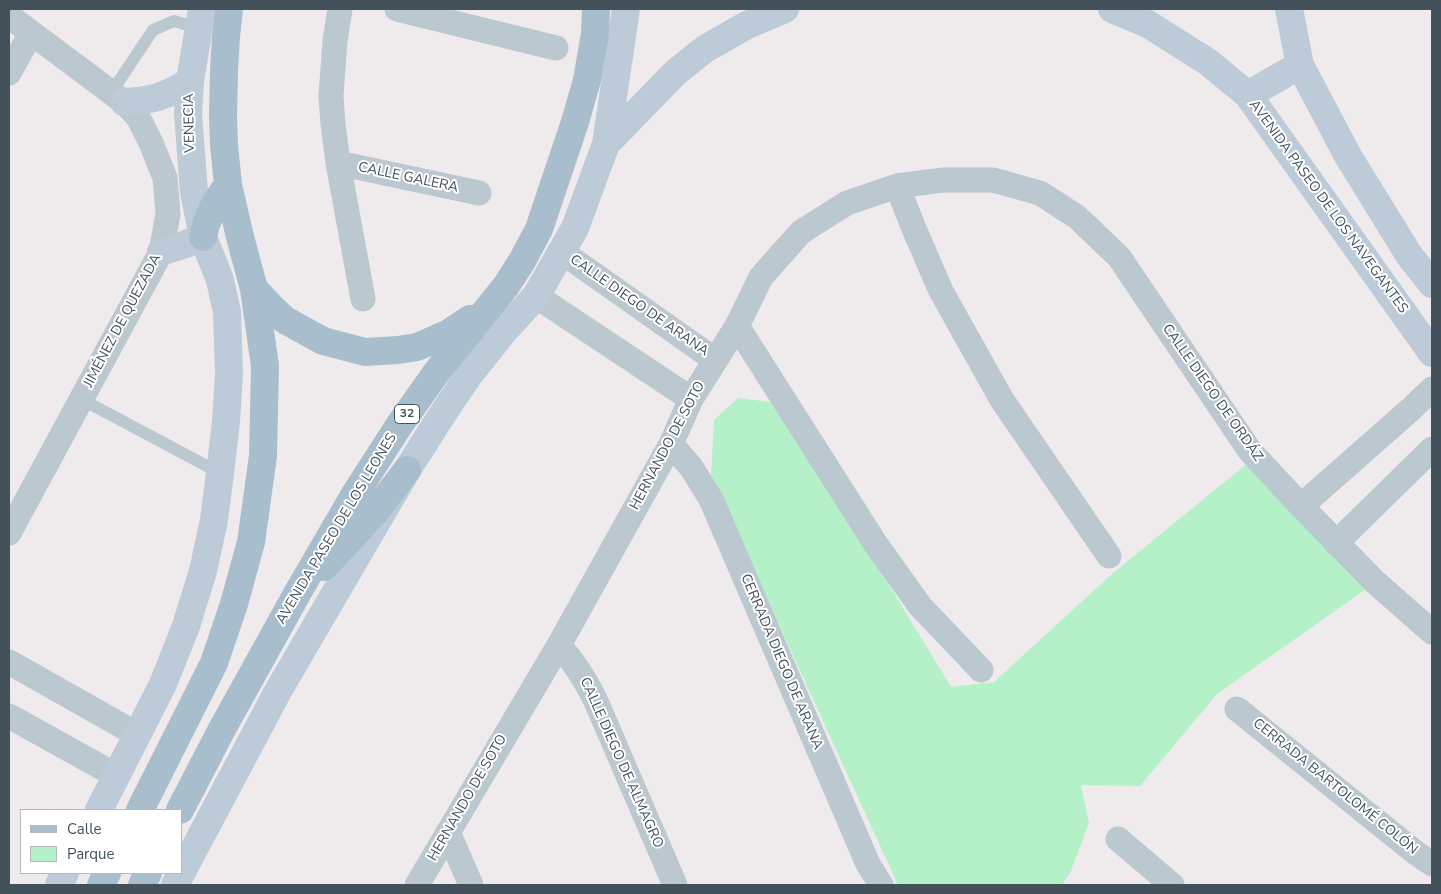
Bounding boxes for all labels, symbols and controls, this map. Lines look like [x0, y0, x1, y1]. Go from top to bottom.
street label: VENECIA [181, 93, 199, 153]
street label: AVENIDA PASEO DE LOS NAVEGANTES [1245, 97, 1411, 317]
street label: CALLE GALERA [356, 159, 460, 197]
street label: JIMÉNEZ DE QUEZADA [81, 251, 165, 391]
street label: CALLE DIEGO DE ARANA [566, 252, 712, 360]
street label: CALLE DIEGO DE ORDÁZ [1158, 321, 1266, 465]
street label: HERNANDO DE SOTO [627, 379, 709, 513]
road number: 32 [394, 404, 420, 424]
street label: AVENIDA PASEO DE LOS LEONES [273, 430, 401, 628]
street label: CERRADA DIEGO DE ARANA [736, 572, 826, 752]
street label: CALLE DIEGO DE ALMAGRO [576, 675, 666, 851]
street label: CERRADA BARTOLOMÉ COLÓN [1249, 715, 1421, 859]
street label: HERNANDO DE SOTO [425, 732, 511, 864]
legend [20, 809, 182, 874]
text: Calle [67, 819, 102, 839]
text: Parque [67, 844, 115, 864]

